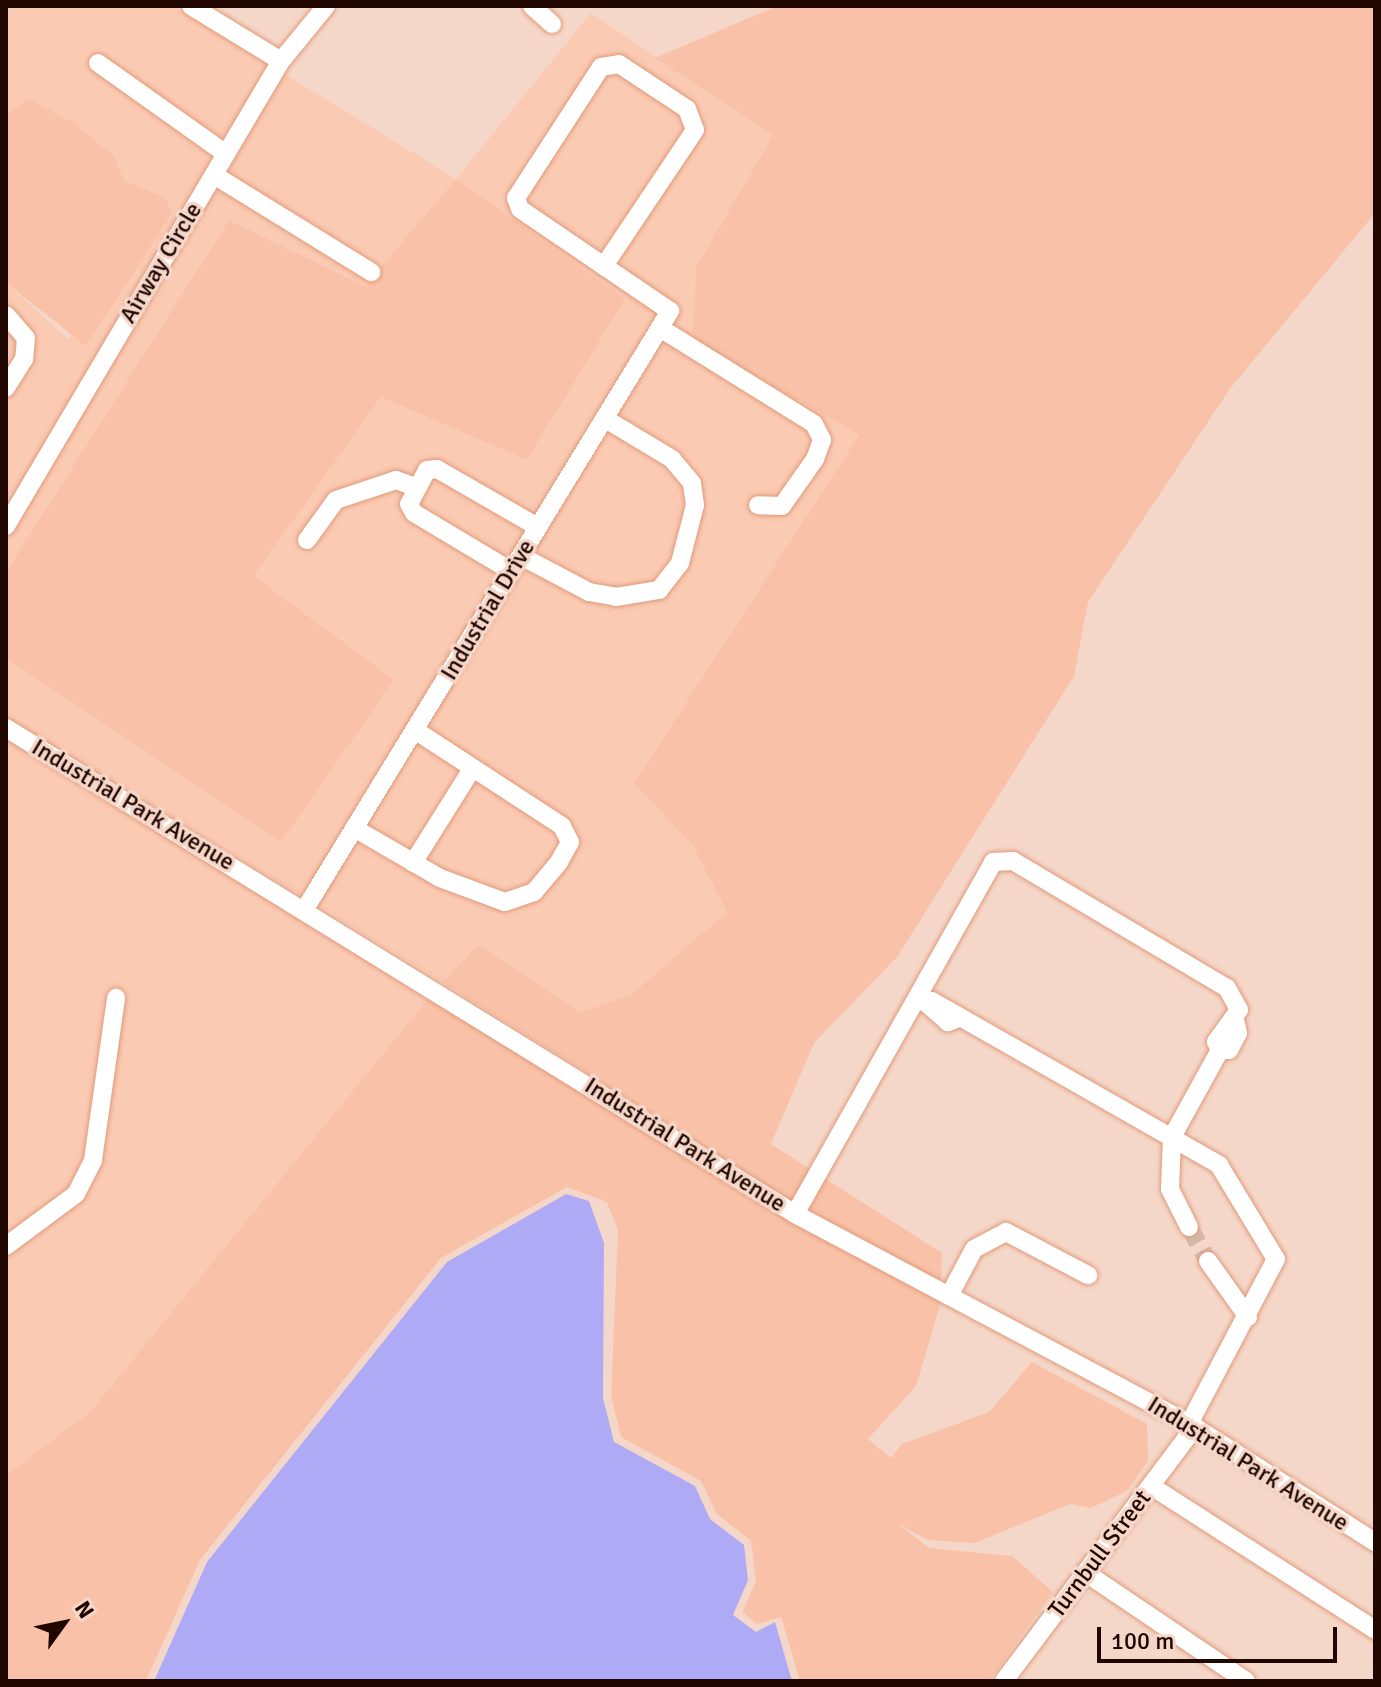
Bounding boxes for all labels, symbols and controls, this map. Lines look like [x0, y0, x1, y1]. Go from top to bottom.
street label: Airway Circle [114, 198, 208, 328]
street label: Industrial Drive [435, 535, 541, 685]
street label: Industrial Park Avenue [26, 733, 240, 877]
street label: Industrial Park Avenue [579, 1071, 791, 1219]
street label: Industrial Park Avenue [1142, 1390, 1354, 1538]
street label: Turnbull Street [1043, 1485, 1157, 1623]
north arrow [24, 1583, 104, 1663]
text: N [69, 1596, 100, 1623]
scale bar [1101, 1611, 1341, 1661]
text: 100 m [1111, 1626, 1174, 1656]

